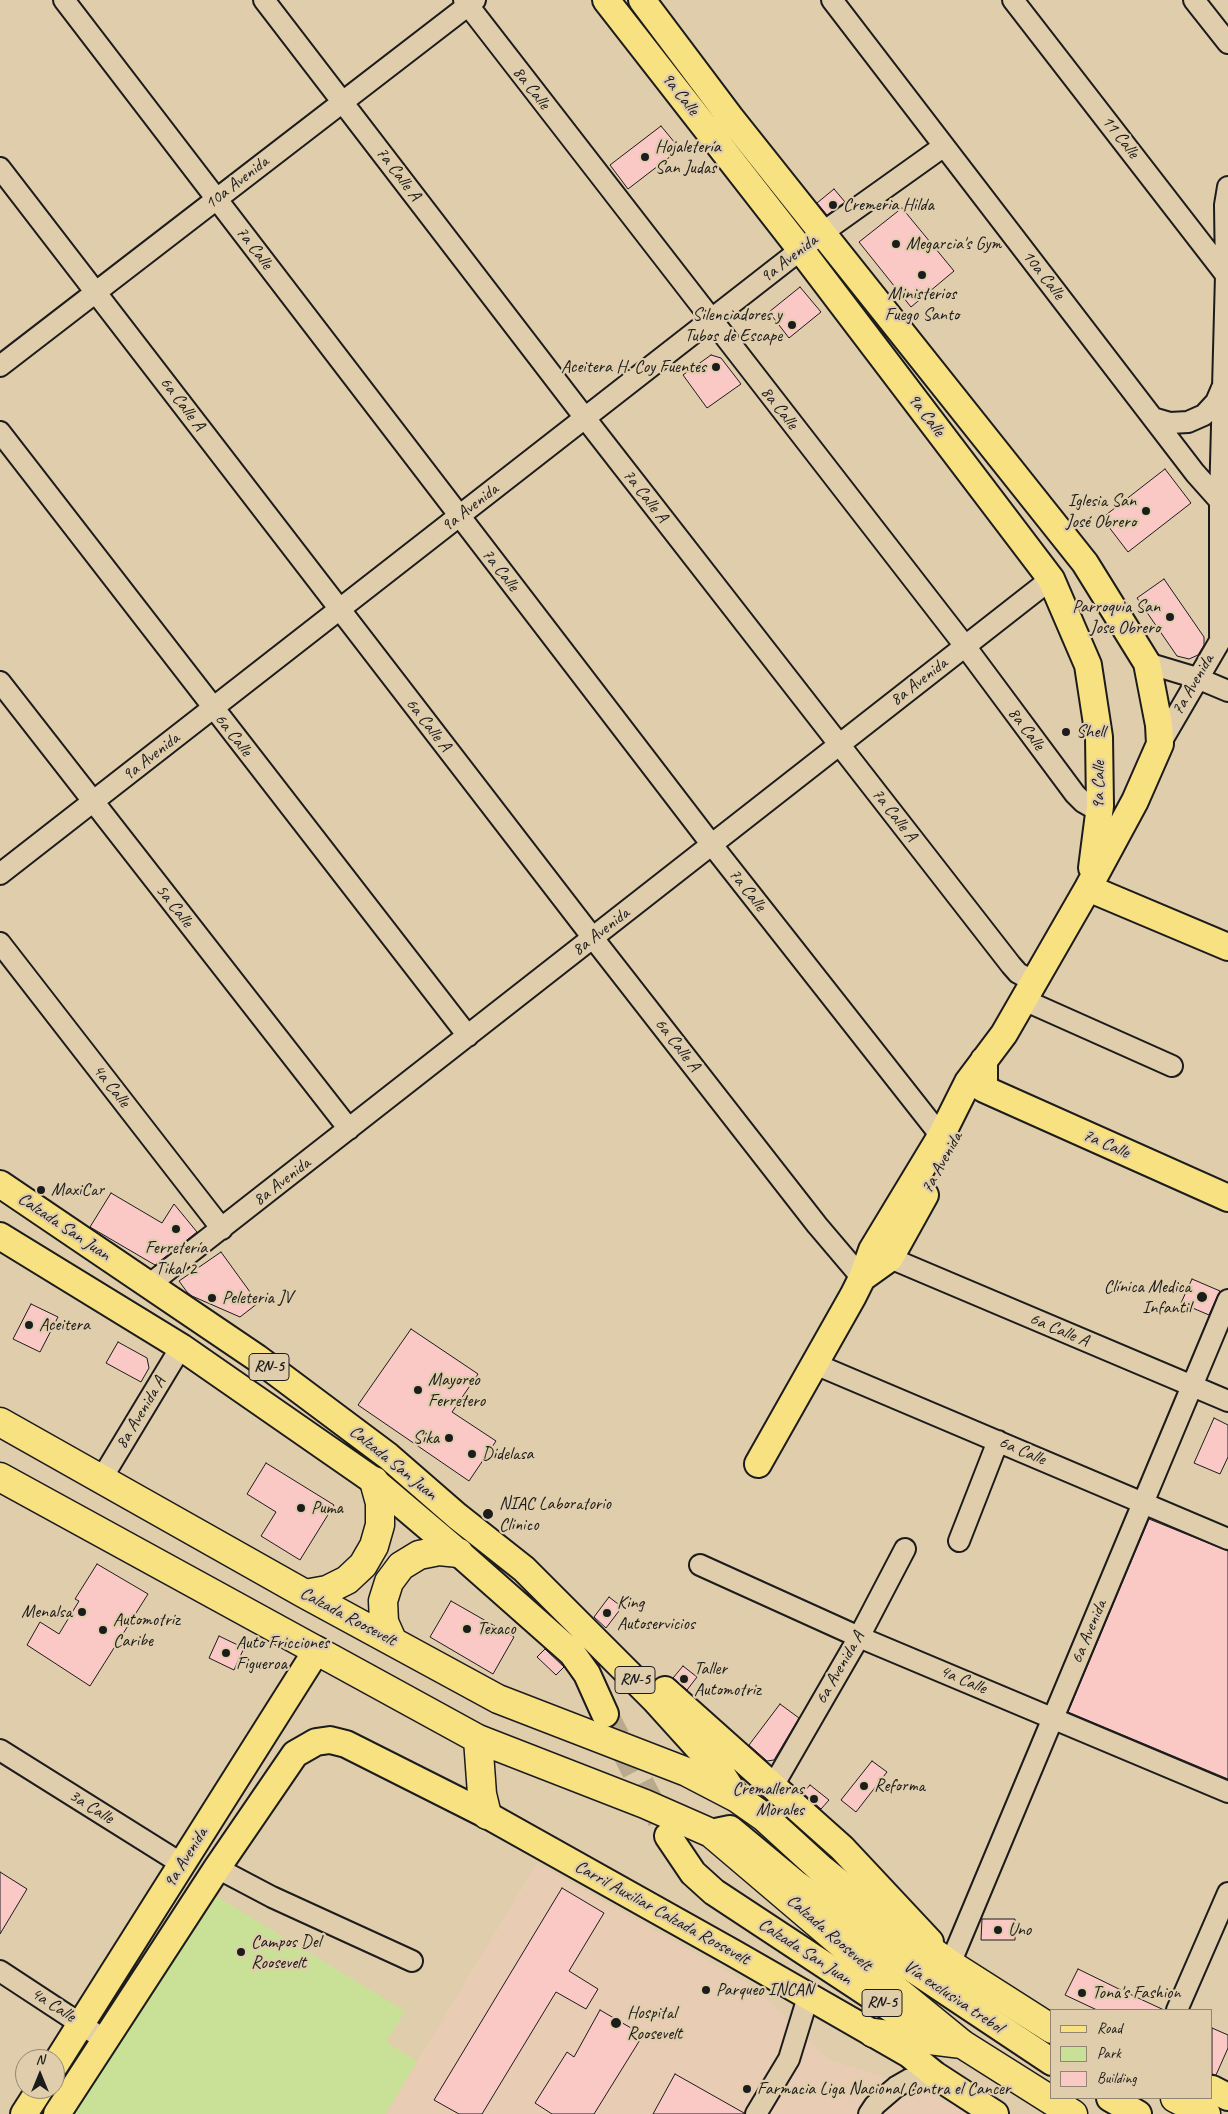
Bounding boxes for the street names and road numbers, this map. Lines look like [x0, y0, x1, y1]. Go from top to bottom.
street label: 8a Calle [508, 62, 554, 114]
street label: 9a Calle [657, 68, 703, 120]
street label: 11 Calle [1096, 111, 1144, 163]
street label: 7a Calle A [371, 143, 425, 205]
street label: 10a Avenida [201, 151, 273, 215]
street label: 7a Calle [231, 222, 277, 274]
street label: 9a Avenida [756, 230, 822, 288]
street label: 10a Calle [1017, 246, 1069, 304]
street label: 6a Calle A [155, 373, 209, 435]
street label: 8a Calle [756, 382, 802, 434]
street label: 9a Calle [903, 389, 949, 441]
street label: 7a Calle A [617, 465, 673, 527]
street label: 9a Avenida [437, 479, 503, 537]
street label: 7a Calle [477, 544, 523, 596]
street label: 7a Avenida [1167, 651, 1219, 719]
street label: 8a Avenida [886, 653, 952, 711]
street label: 6a Calle A [400, 694, 456, 756]
street label: 8a Calle [1003, 703, 1049, 755]
street label: 6a Calle [210, 709, 256, 761]
street label: 9a Avenida [118, 728, 184, 786]
street label: 9a Calle [1088, 761, 1110, 809]
street label: 7a Calle A [866, 784, 922, 846]
street label: 7a Calle [724, 864, 770, 916]
street label: 5a Calle [151, 880, 197, 932]
street label: 8a Avenida [568, 903, 634, 961]
street label: 6a Calle A [649, 1014, 705, 1076]
street label: 4a Calle [88, 1060, 134, 1112]
street label: 7a Calle [1079, 1124, 1133, 1164]
street label: 7a Avenida [916, 1128, 968, 1198]
street label: 8a Avenida [249, 1153, 315, 1211]
street label: Calzada San Juan [14, 1188, 114, 1266]
street label: 6a Calle A [1026, 1308, 1092, 1352]
road number: RN-5 [249, 1354, 289, 1380]
street label: 8a Avenida A [111, 1373, 171, 1453]
street label: Calzada San Juan [345, 1421, 441, 1505]
street label: 6a Calle [995, 1432, 1049, 1470]
street label: Calzada Roosevelt [296, 1583, 400, 1651]
street label: 6a Avenida [1066, 1597, 1112, 1667]
street label: 6a Avenida A [811, 1628, 869, 1708]
street label: 4a Calle [936, 1661, 990, 1699]
road number: RN-5 [615, 1666, 655, 1694]
street label: 3a Calle [65, 1785, 117, 1829]
street label: 9a Avenida [159, 1824, 213, 1892]
street label: Carril Auxiliar Calzada Roosevelt [571, 1856, 753, 1970]
street label: Calzada Roosevelt [782, 1890, 876, 1976]
street label: Calzada San Juan [754, 1914, 856, 1990]
street label: Vía exclusiva trebol [899, 1956, 1007, 2038]
street label: 4a Calle [27, 1983, 79, 2027]
road number: RN-5 [862, 1990, 902, 2016]

